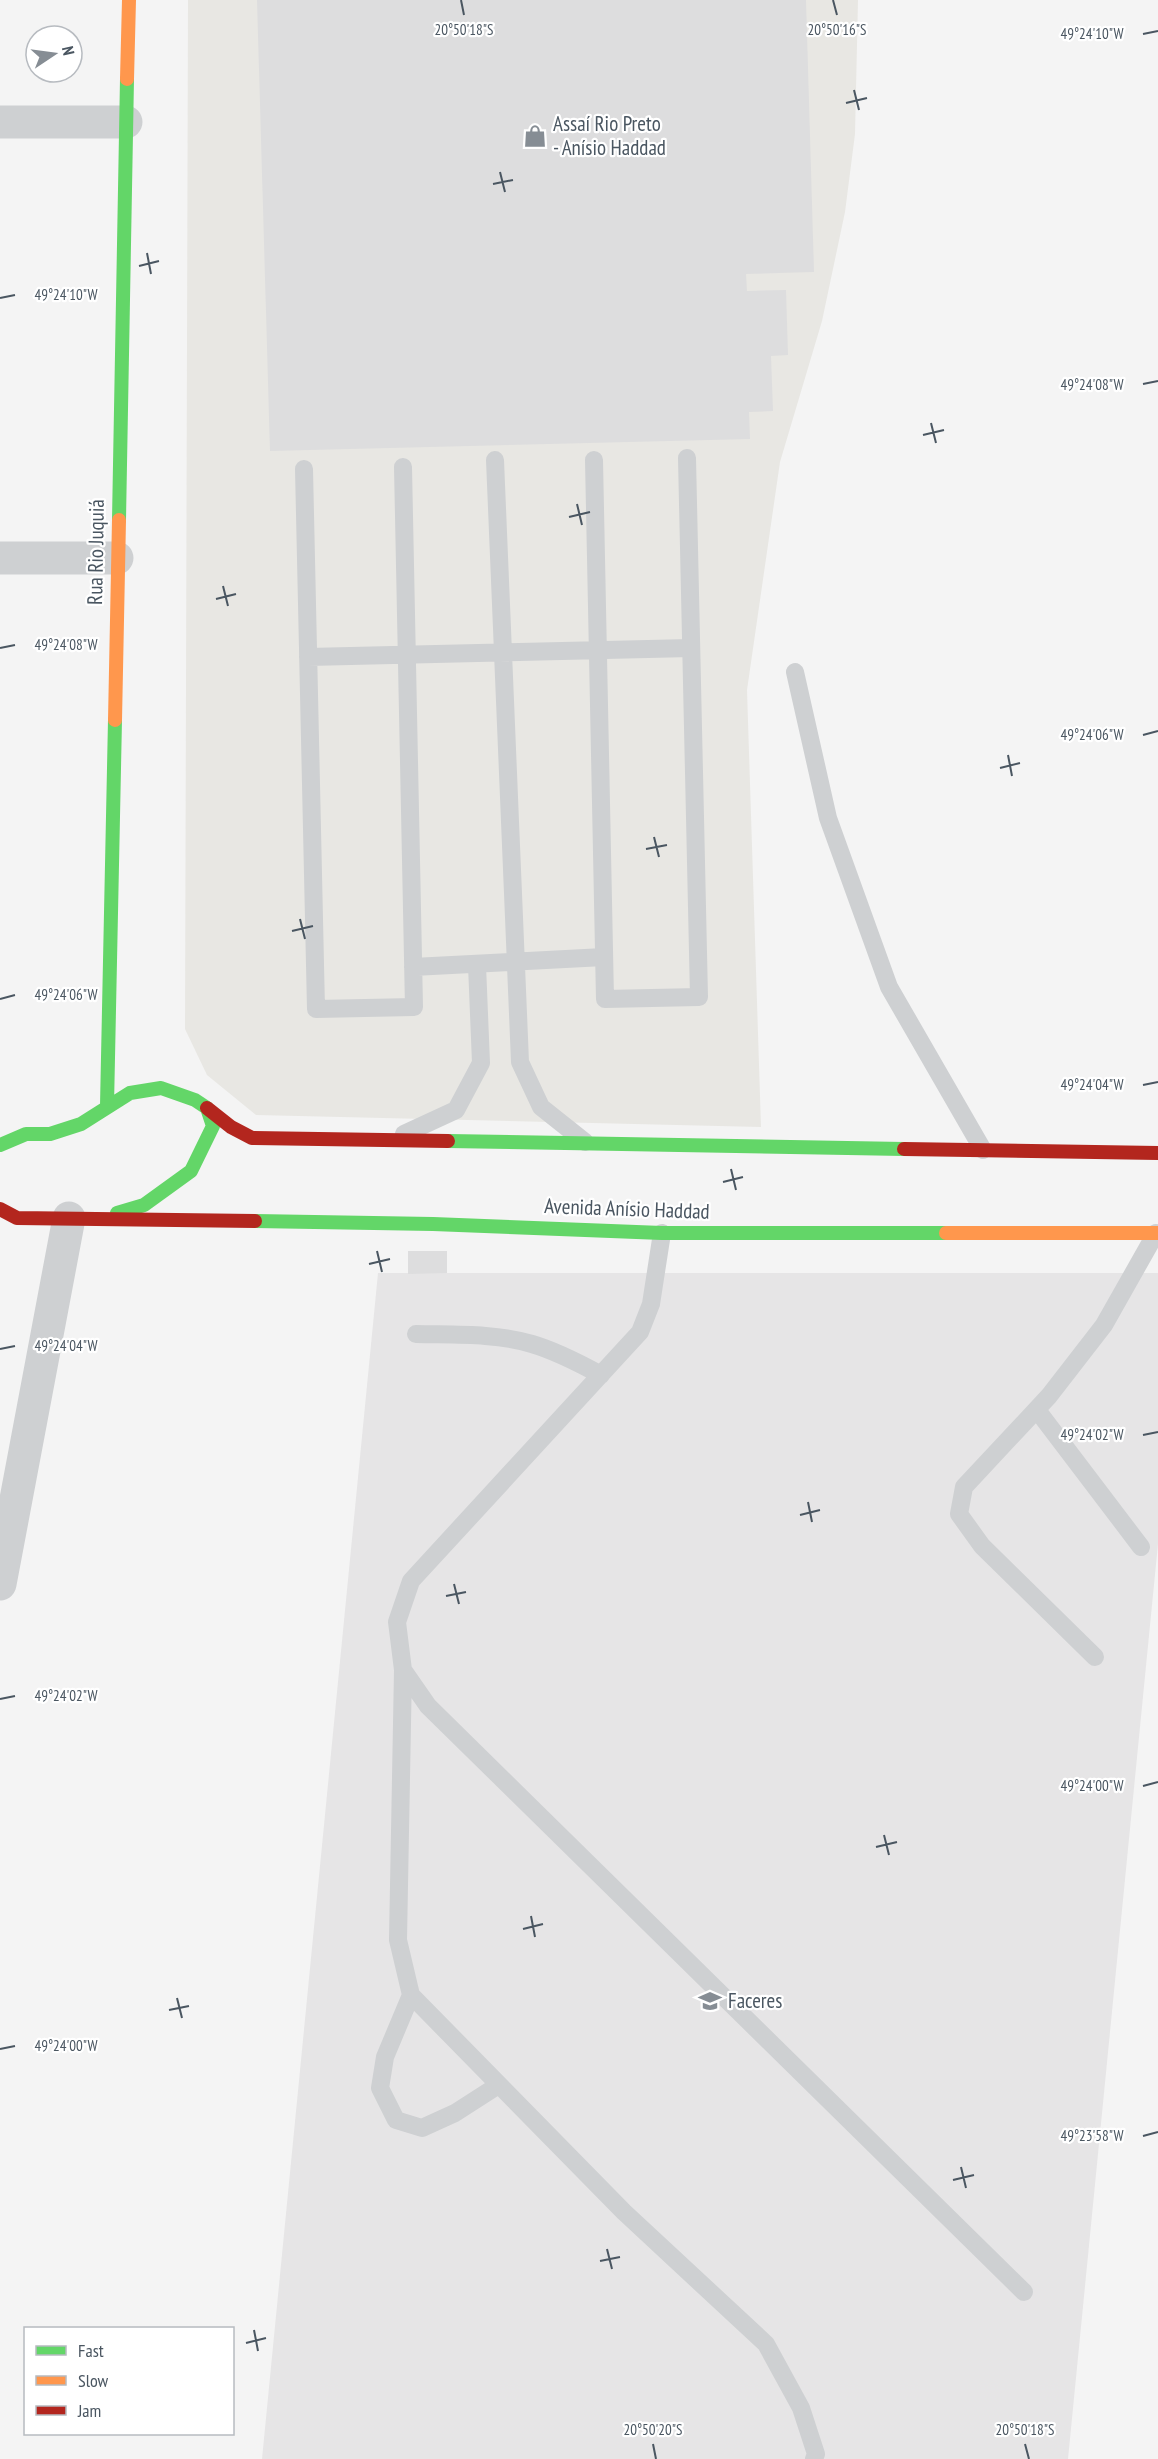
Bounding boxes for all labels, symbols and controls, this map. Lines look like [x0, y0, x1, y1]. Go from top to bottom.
text: 20°50'18"S [434, 20, 494, 39]
text: 20°50'16"S [807, 20, 867, 39]
north arrow [24, 24, 84, 84]
text: 49°24'10"W [1060, 24, 1124, 43]
text: N [58, 44, 79, 57]
place label: Assaí Rio Preto - Anísio Haddad [553, 110, 666, 161]
shop icon: Assaí Rio Preto - Anísio Haddad [522, 123, 548, 149]
text: 49°24'10"W [34, 285, 98, 304]
text: 49°24'08"W [1060, 375, 1124, 394]
street label: Rua Rio Juquiá [81, 499, 110, 605]
text: 49°24'08"W [34, 635, 98, 654]
text: 49°24'06"W [1060, 725, 1124, 744]
text: 49°24'06"W [34, 985, 98, 1004]
text: 49°24'04"W [1060, 1075, 1124, 1094]
street label: Avenida Anísio Haddad [544, 1192, 710, 1225]
text: 49°24'04"W [34, 1336, 98, 1355]
text: 49°24'02"W [1060, 1425, 1124, 1444]
text: 49°24'02"W [34, 1686, 98, 1705]
text: 49°24'00"W [1060, 1776, 1124, 1795]
place label: Faceres [728, 1987, 782, 2014]
school or university icon: Faceres [697, 1988, 723, 2014]
text: 49°24'00"W [34, 2036, 98, 2055]
text: 49°23'58"W [1060, 2126, 1124, 2145]
legend [24, 2327, 234, 2435]
text: Fast [78, 2339, 104, 2362]
text: Slow [78, 2369, 109, 2392]
text: Jam [77, 2399, 101, 2422]
text: 20°50'20"S [623, 2420, 683, 2439]
text: 20°50'18"S [995, 2420, 1055, 2439]

